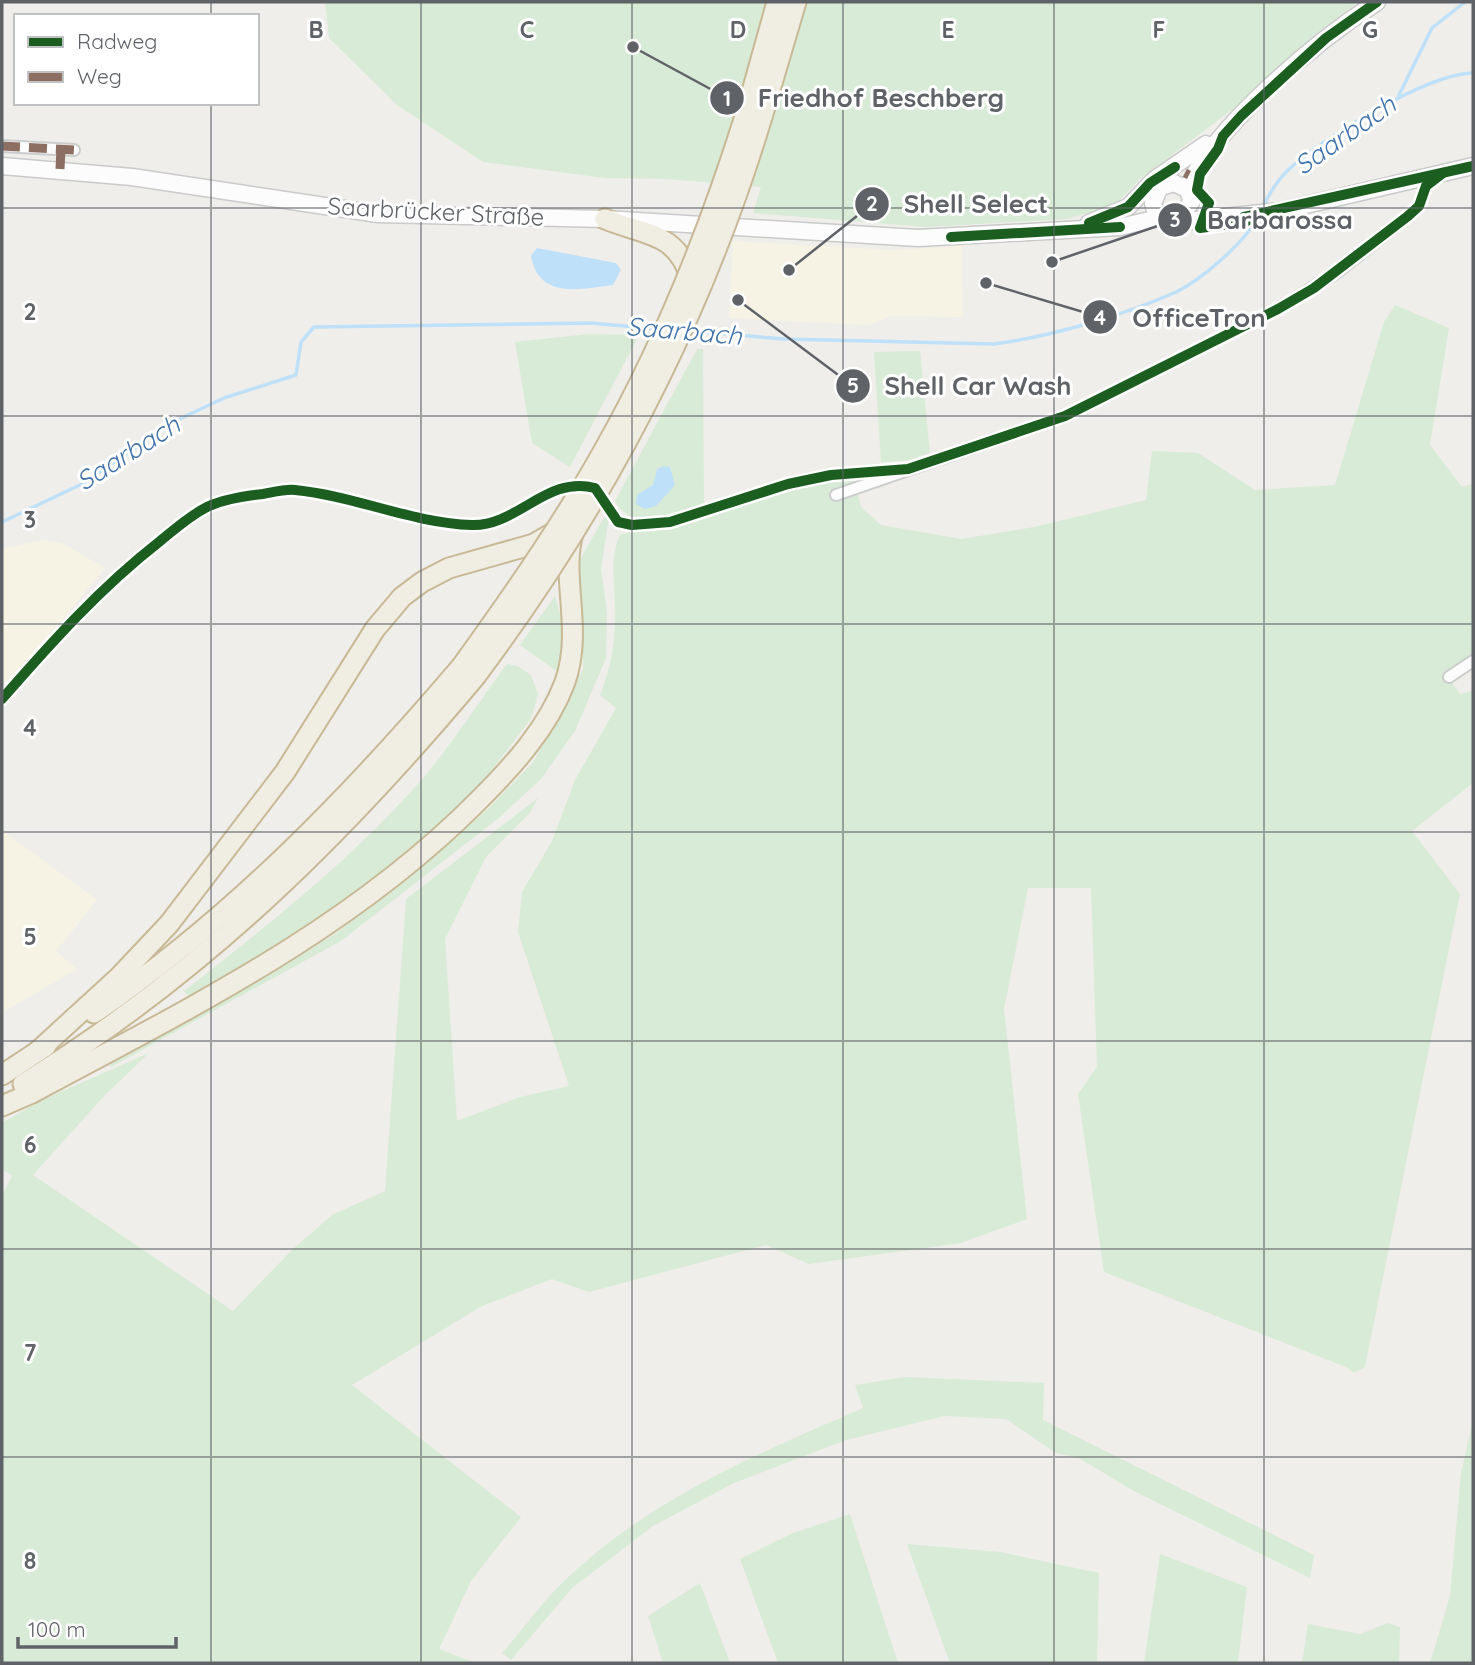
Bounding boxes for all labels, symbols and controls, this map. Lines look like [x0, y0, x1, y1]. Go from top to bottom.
legend [14, 14, 259, 105]
text: B [308, 15, 324, 44]
text: C [520, 15, 534, 44]
text: D [730, 15, 746, 44]
text: E [941, 15, 955, 44]
text: F [1153, 15, 1165, 44]
text: G [1362, 15, 1378, 44]
text: Radweg [77, 28, 157, 54]
text: Weg [77, 63, 122, 89]
callout: Friedhof Beschberg [709, 75, 1018, 122]
text: Friedhof Beschberg [758, 81, 1004, 114]
text: 1 [723, 85, 731, 111]
water label: Saarbach [1288, 87, 1403, 181]
callout: Shell Select [854, 180, 1062, 227]
text: Shell Select [904, 187, 1048, 220]
street label: Saarbrücker Straße [327, 190, 545, 232]
text: 2 [866, 190, 878, 216]
callout: Barbarossa [1158, 196, 1367, 243]
text: Barbarossa [1207, 203, 1353, 236]
text: 3 [1169, 206, 1181, 232]
callout: OfficeTron [1083, 294, 1279, 341]
text: 2 [23, 297, 37, 326]
text: OfficeTron [1132, 301, 1266, 334]
text: 4 [1094, 304, 1106, 330]
water label: Saarbach [625, 309, 745, 352]
callout: Shell Car Wash [836, 362, 1086, 409]
text: Shell Car Wash [885, 369, 1072, 402]
text: 5 [847, 372, 859, 398]
water label: Saarbach [70, 407, 187, 497]
text: 3 [24, 505, 36, 534]
text: 4 [23, 713, 37, 742]
text: 5 [23, 922, 37, 951]
text: 6 [24, 1130, 36, 1159]
text: 7 [24, 1338, 37, 1367]
text: 8 [24, 1546, 36, 1575]
scale bar [18, 1606, 175, 1650]
text: 100 m [28, 1616, 86, 1642]

